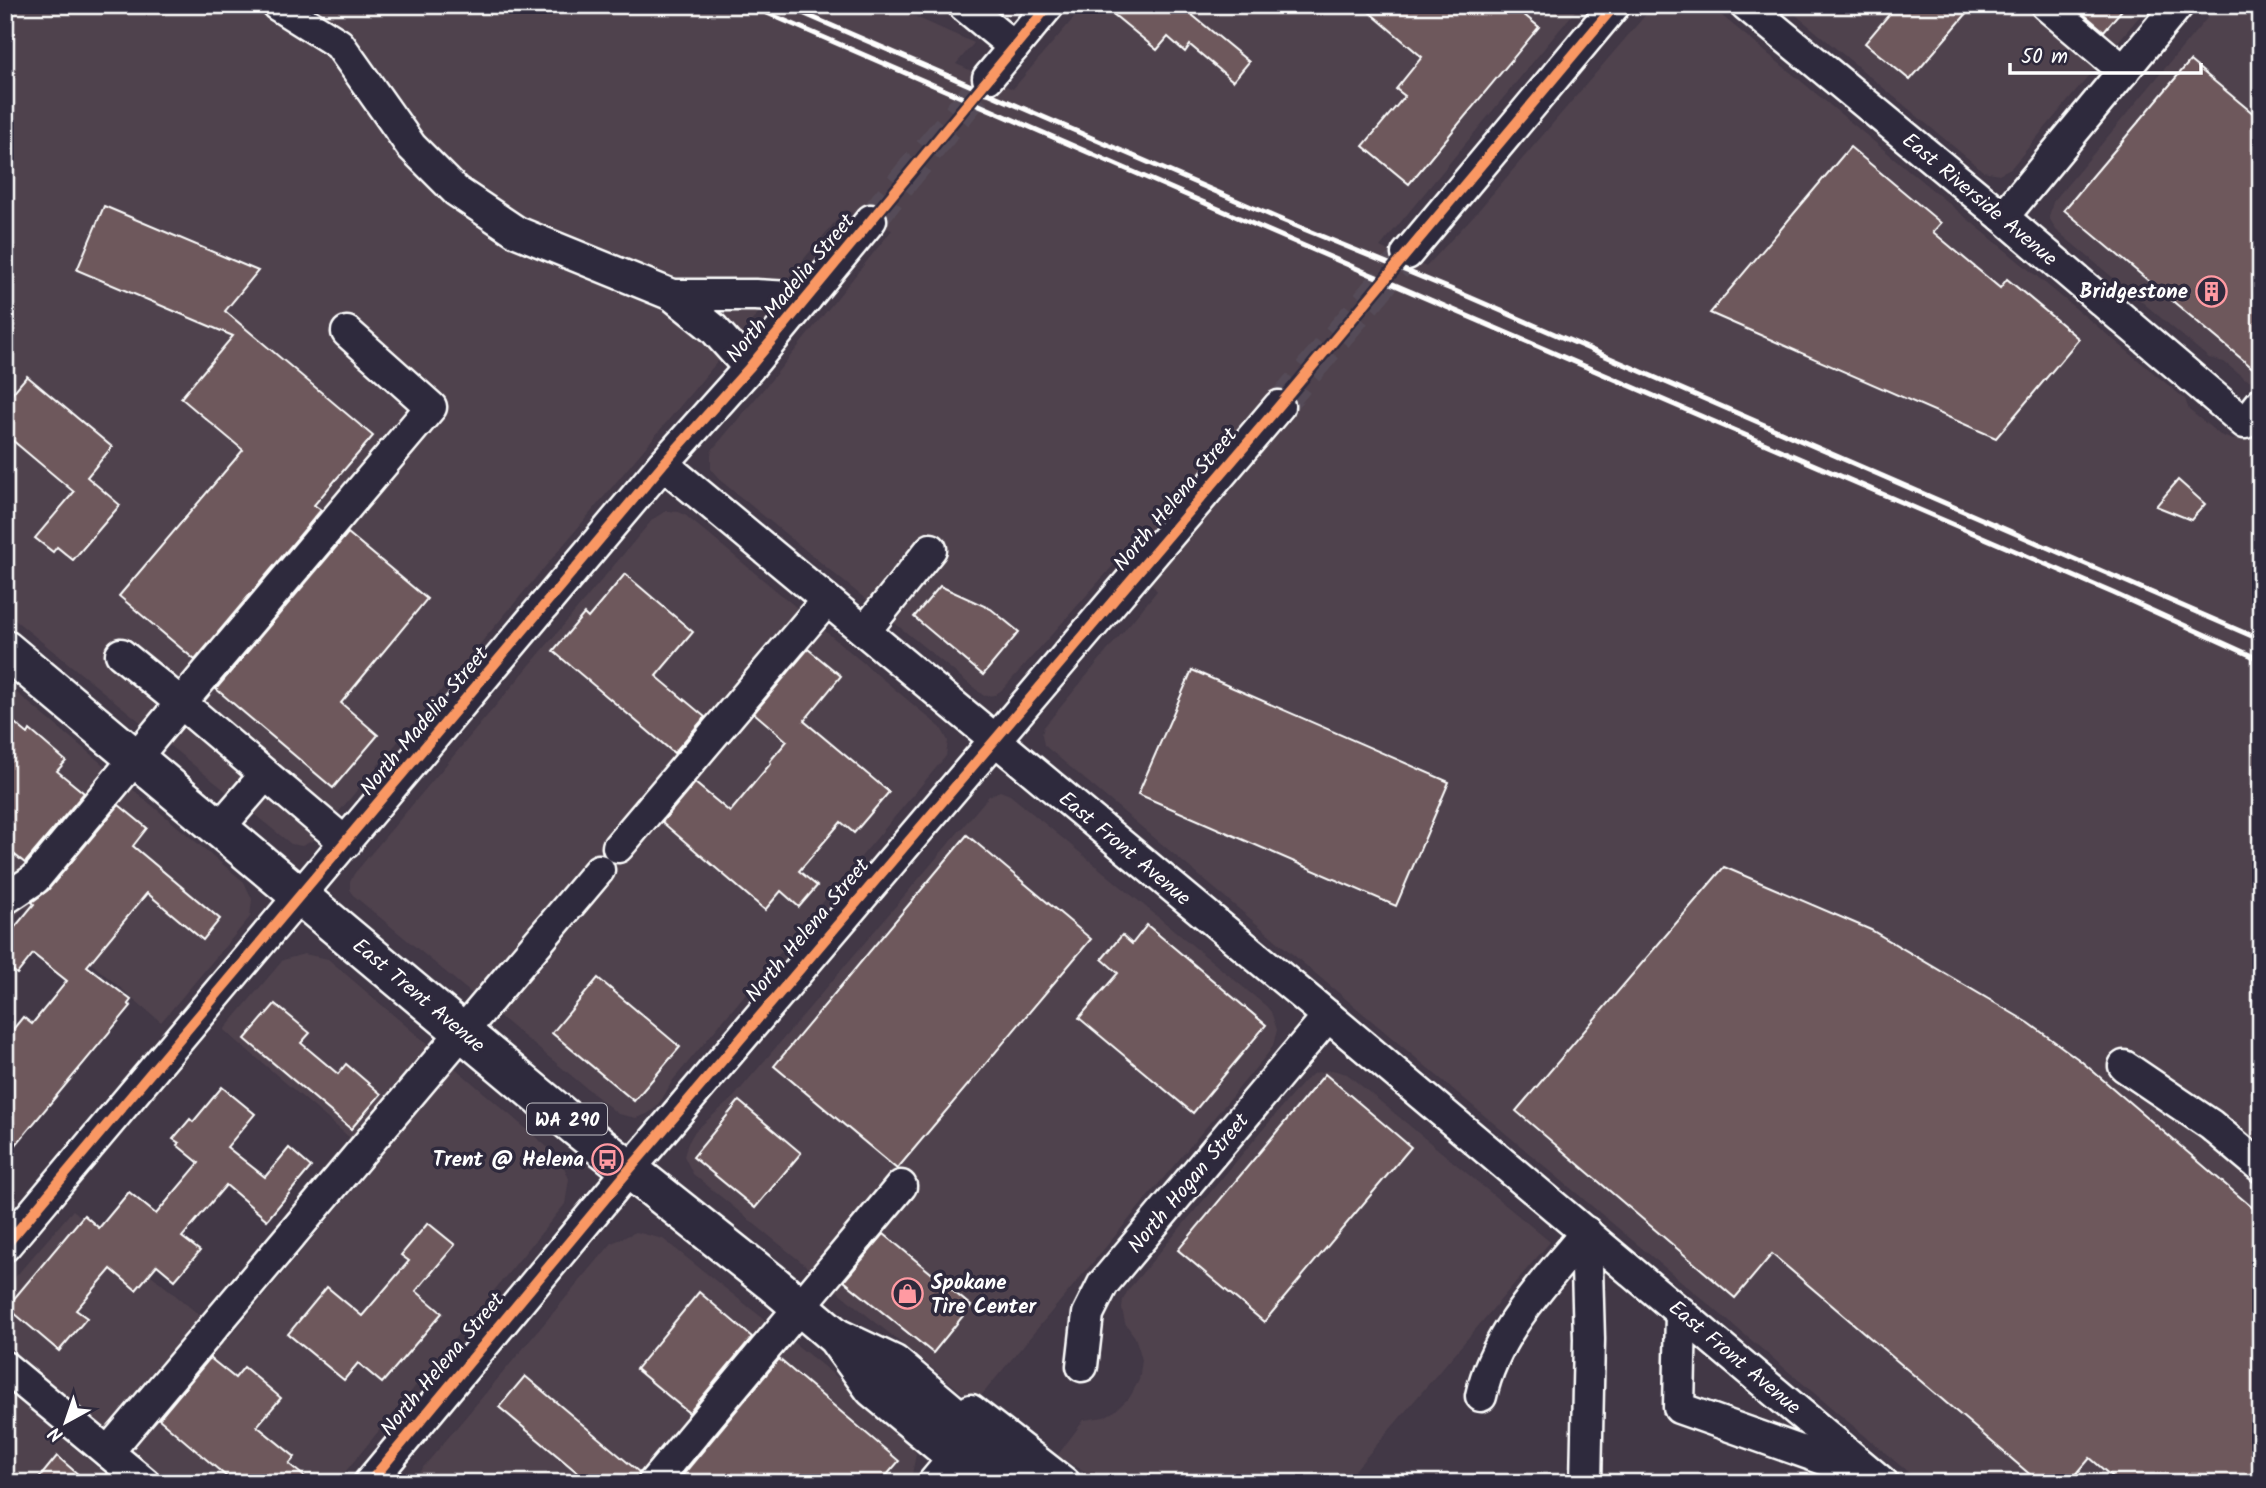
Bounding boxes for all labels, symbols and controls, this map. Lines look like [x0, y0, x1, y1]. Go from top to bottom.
scale bar [2010, 32, 2201, 76]
text: 50 m [2021, 41, 2068, 74]
street label: East Riverside Avenue [1894, 125, 2064, 276]
street label: North Madelia Street [719, 206, 864, 371]
building icon: Bridgestone [2194, 274, 2228, 308]
place label: Bridgestone [2079, 276, 2188, 309]
street label: North Helena Street [1106, 420, 1247, 579]
street label: North Madelia Street [353, 639, 498, 804]
street label: East Front Avenue [1050, 784, 1198, 915]
street label: North Helena Street [738, 851, 879, 1010]
street label: East Trent Avenue [344, 931, 492, 1062]
road number: WA 290 [527, 1104, 607, 1134]
street label: North Hogan Street [1120, 1106, 1259, 1262]
bus stop icon: Trent @ Helena [590, 1142, 624, 1176]
place label: Trent @ Helena [433, 1144, 584, 1177]
place label: Spokane Tire Center [931, 1267, 1037, 1324]
shop icon: Spokane Tire Center [891, 1277, 925, 1311]
street label: North Helena Street [373, 1285, 514, 1444]
street label: East Front Avenue [1660, 1293, 1808, 1424]
north arrow [32, 1386, 102, 1456]
text: N [42, 1418, 71, 1449]

